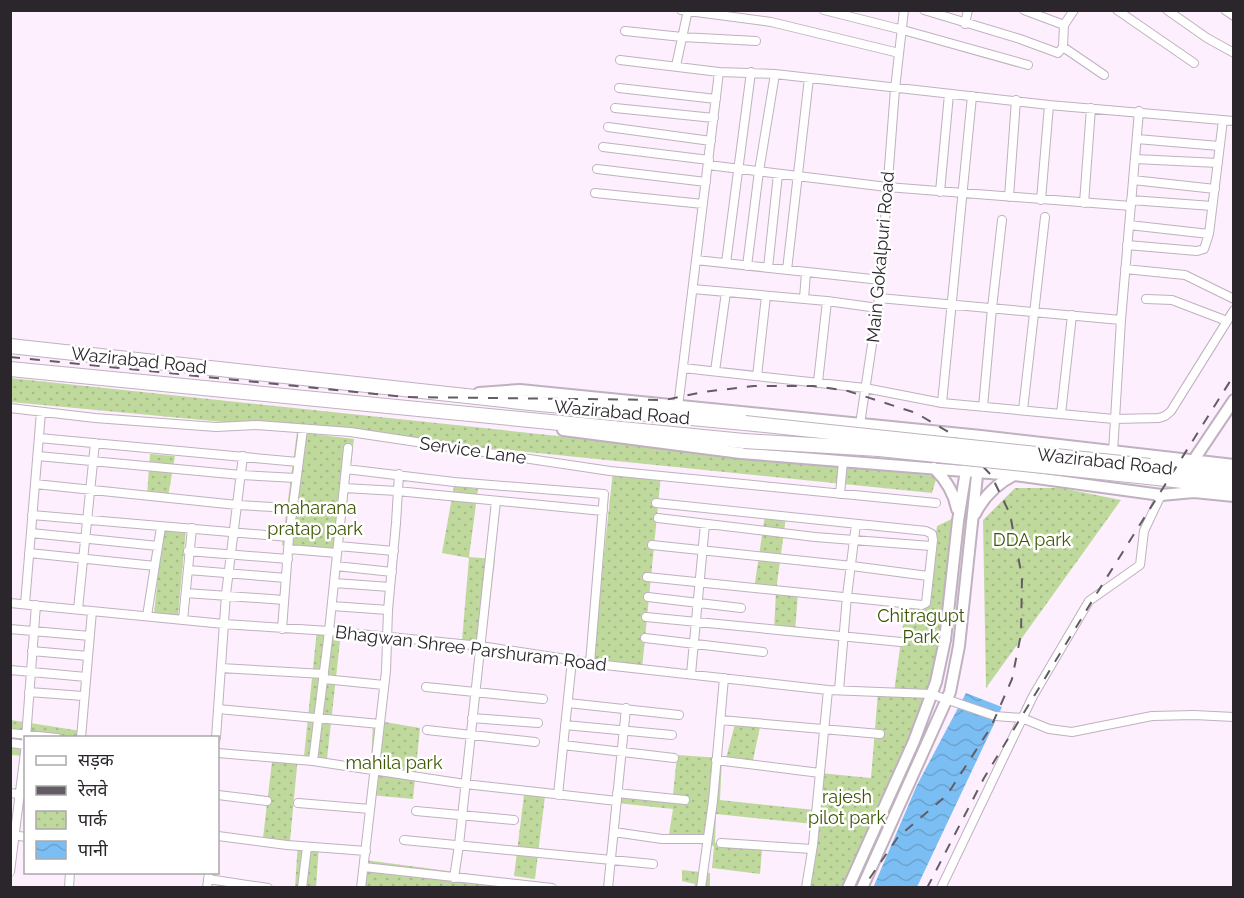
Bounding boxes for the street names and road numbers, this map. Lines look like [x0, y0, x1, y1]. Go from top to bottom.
street label: Main Gokalpuri Road [862, 170, 898, 344]
street label: Wazirabad Road [70, 342, 208, 378]
street label: Wazirabad Road [553, 396, 691, 428]
street label: Service Lane [418, 432, 528, 468]
street label: Wazirabad Road [1036, 443, 1174, 479]
street label: Bhagwan Shree Parshuram Road [334, 621, 608, 675]

